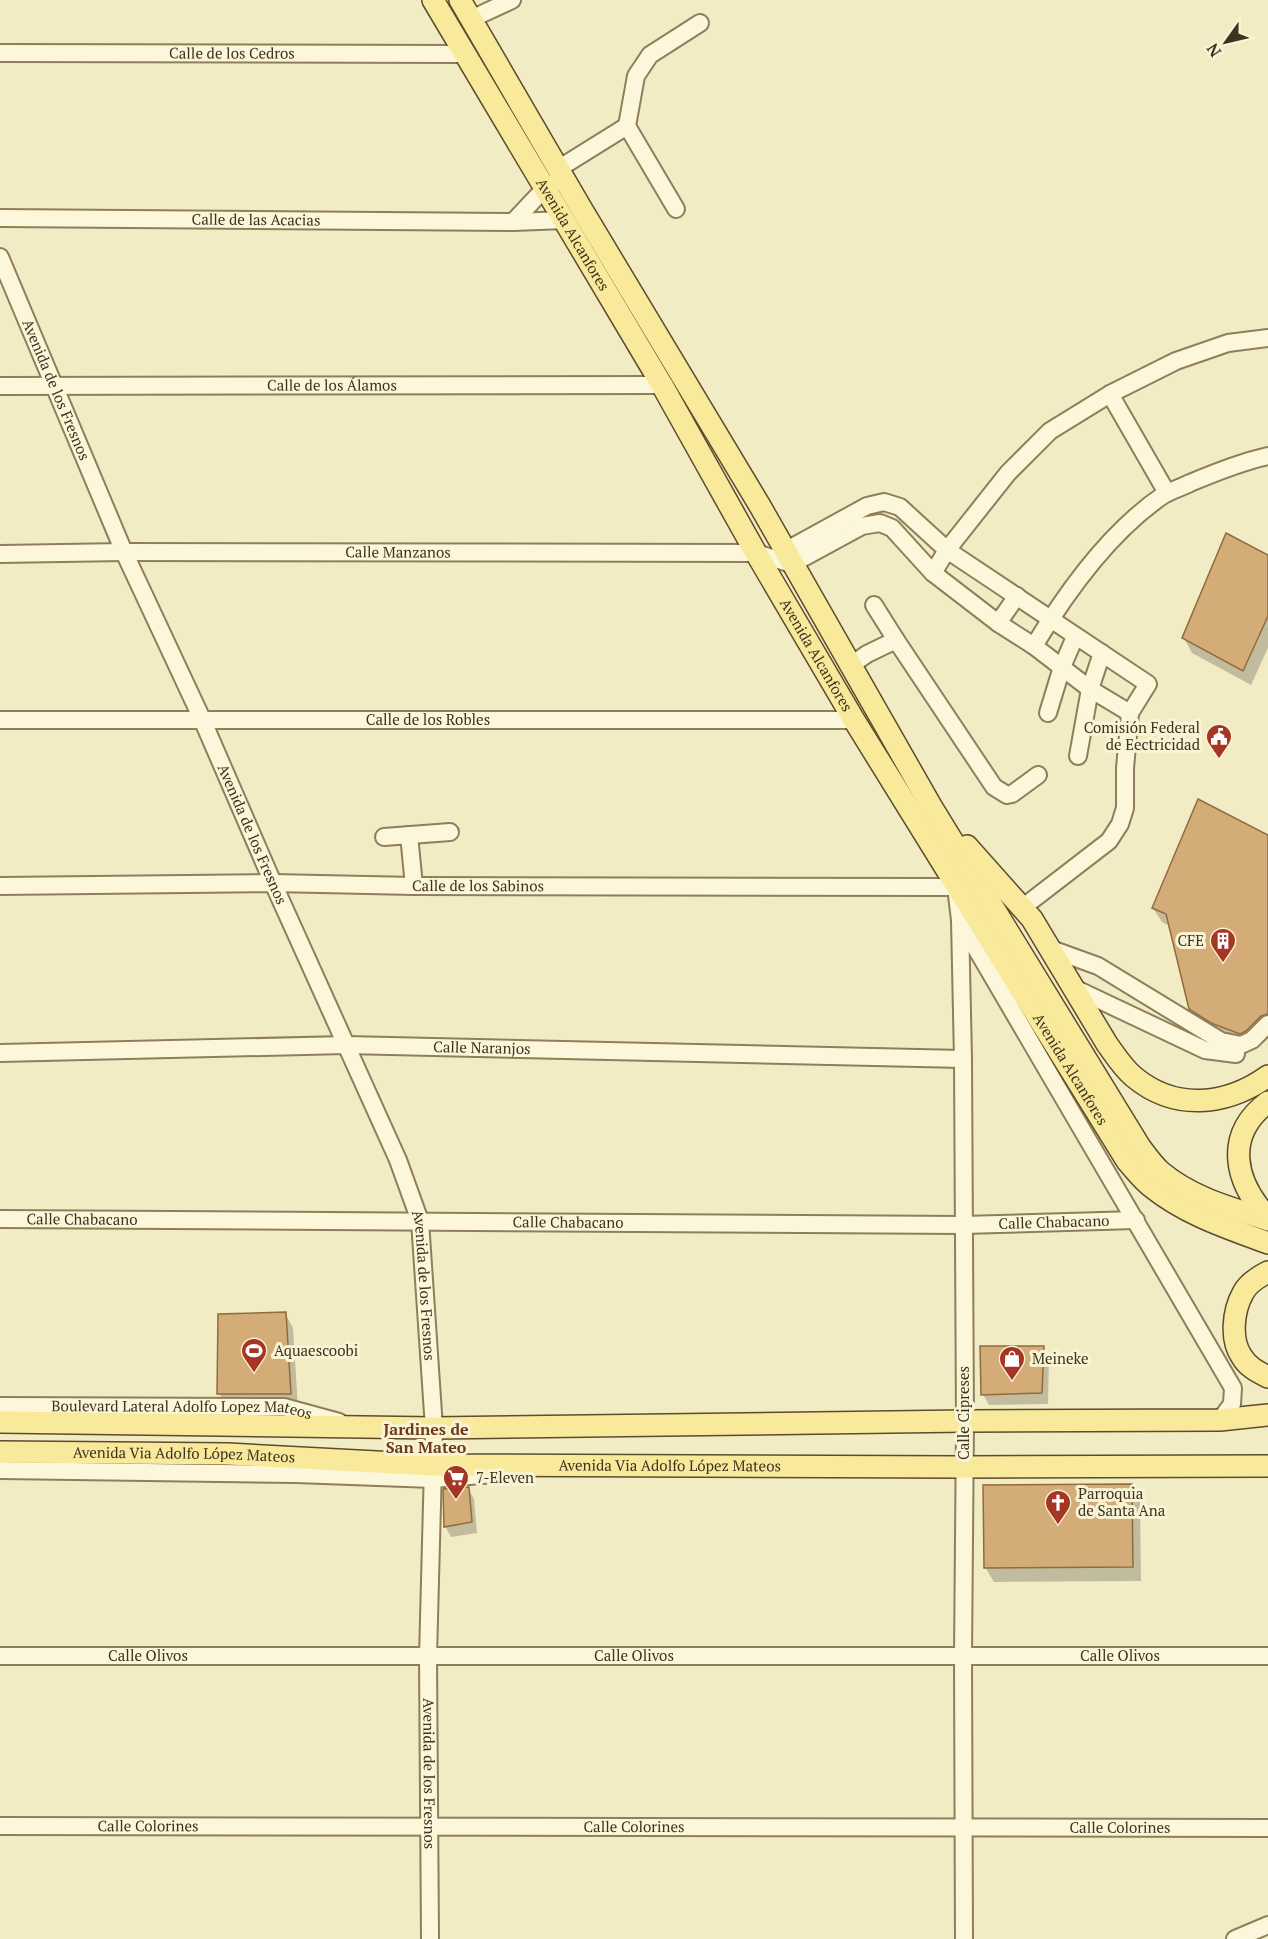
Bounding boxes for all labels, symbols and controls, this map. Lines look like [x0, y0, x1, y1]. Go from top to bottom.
north arrow [1196, 12, 1256, 72]
text: N [1201, 39, 1226, 62]
street label: Calle de los Cedros [169, 42, 295, 63]
street label: Avenida Alcanfores [532, 174, 615, 294]
street label: Calle de las Acacias [191, 208, 321, 229]
street label: Avenida de los Fresnos [18, 316, 95, 463]
street label: Calle de los Álamos [267, 374, 397, 395]
street label: Calle Manzanos [345, 541, 451, 562]
street label: Avenida Alcanfores [776, 594, 858, 715]
street label: Calle de los Robles [366, 709, 490, 729]
place label: Comisión Federal de Eectricidad [1084, 717, 1200, 754]
public building icon: Comisión Federal de Eectricidad [1204, 722, 1234, 760]
street label: Avenida de los Fresnos [214, 761, 292, 907]
street label: Calle de los Sabinos [412, 875, 544, 895]
building icon: CFE [1208, 926, 1238, 964]
place label: CFE [1177, 930, 1204, 950]
street label: Avenida Alcanfores [1029, 1009, 1113, 1129]
street label: Calle Naranjos [433, 1036, 531, 1058]
street label: Avenida de los Fresnos [408, 1207, 440, 1361]
street label: Calle Chabacano [26, 1208, 138, 1229]
street label: Calle Chabacano [998, 1210, 1110, 1233]
street label: Calle Chabacano [512, 1211, 624, 1232]
sports icon: Aquaescoobi [239, 1336, 269, 1374]
place label: Aquaescoobi [274, 1340, 358, 1360]
shop icon: Meineke [997, 1344, 1027, 1382]
place label: Meineke [1032, 1348, 1089, 1368]
street label: Calle Cipreses [953, 1366, 973, 1460]
street label: Boulevard Lateral Adolfo Lopez Mateos [51, 1395, 315, 1423]
district label: Jardines de San Mateo [383, 1418, 469, 1458]
street label: Avenida Via Adolfo López Mateos [73, 1442, 296, 1467]
street label: Avenida Via Adolfo López Mateos [558, 1454, 781, 1475]
supermarket icon: 7-Eleven [441, 1463, 471, 1501]
place label: 7-Eleven [476, 1467, 534, 1487]
place label: Parroquia de Santa Ana [1078, 1483, 1166, 1520]
church icon: Parroquia de Santa Ana [1043, 1488, 1073, 1526]
street label: Calle Olivos [108, 1645, 188, 1665]
street label: Calle Olivos [594, 1645, 674, 1665]
street label: Calle Olivos [1080, 1645, 1160, 1665]
street label: Avenida de los Fresnos [419, 1698, 440, 1849]
street label: Calle Colorines [97, 1815, 199, 1835]
street label: Calle Colorines [583, 1816, 685, 1836]
street label: Calle Colorines [1069, 1817, 1171, 1837]

